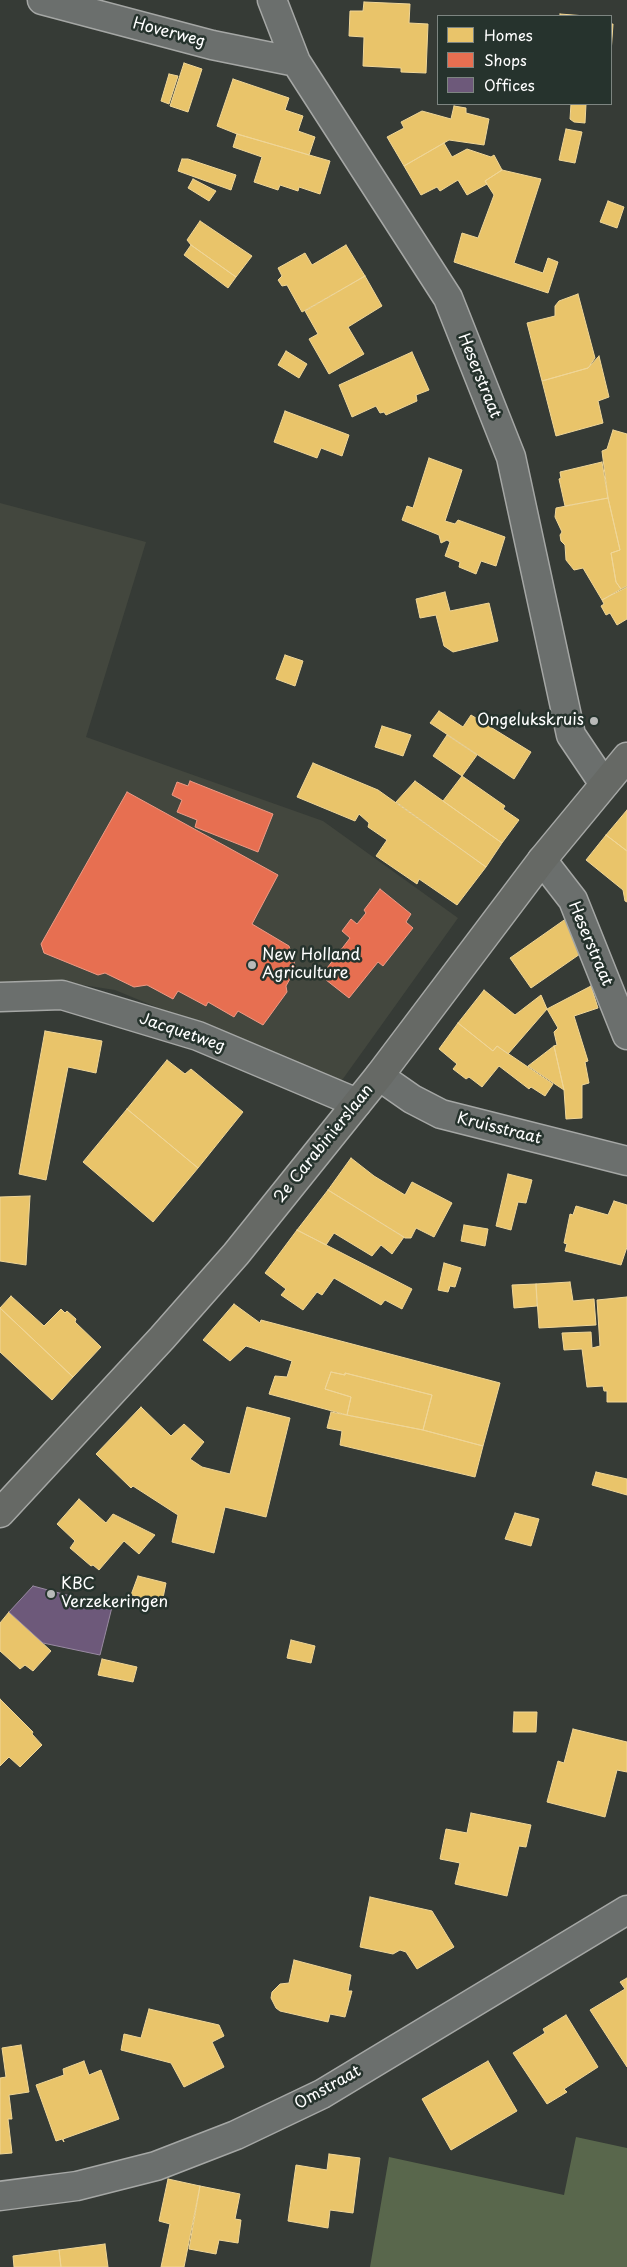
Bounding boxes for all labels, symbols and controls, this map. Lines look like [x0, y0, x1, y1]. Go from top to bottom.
street label: Hoverweg [131, 14, 207, 52]
legend [437, 15, 612, 105]
text: Homes [484, 23, 533, 46]
text: Shops [484, 48, 527, 71]
text: Offices [484, 73, 535, 96]
street label: Heserstraat [453, 331, 505, 421]
place label: Ongelukskruis [477, 711, 584, 731]
marker: Ongelukskruis [588, 715, 600, 727]
street label: Heserstraat [564, 899, 616, 989]
place label: New Holland Agriculture [262, 946, 360, 984]
marker: New Holland Agriculture [246, 959, 258, 971]
street label: Jacquetweg [137, 1009, 227, 1057]
street label: 2e Carabinierslaan [270, 1081, 378, 1207]
street label: Kruisstraat [455, 1109, 543, 1149]
place label: KBC Verzekeringen [61, 1575, 168, 1613]
marker: KBC Verzekeringen [45, 1588, 57, 1600]
street label: Omstraat [291, 2062, 365, 2114]

